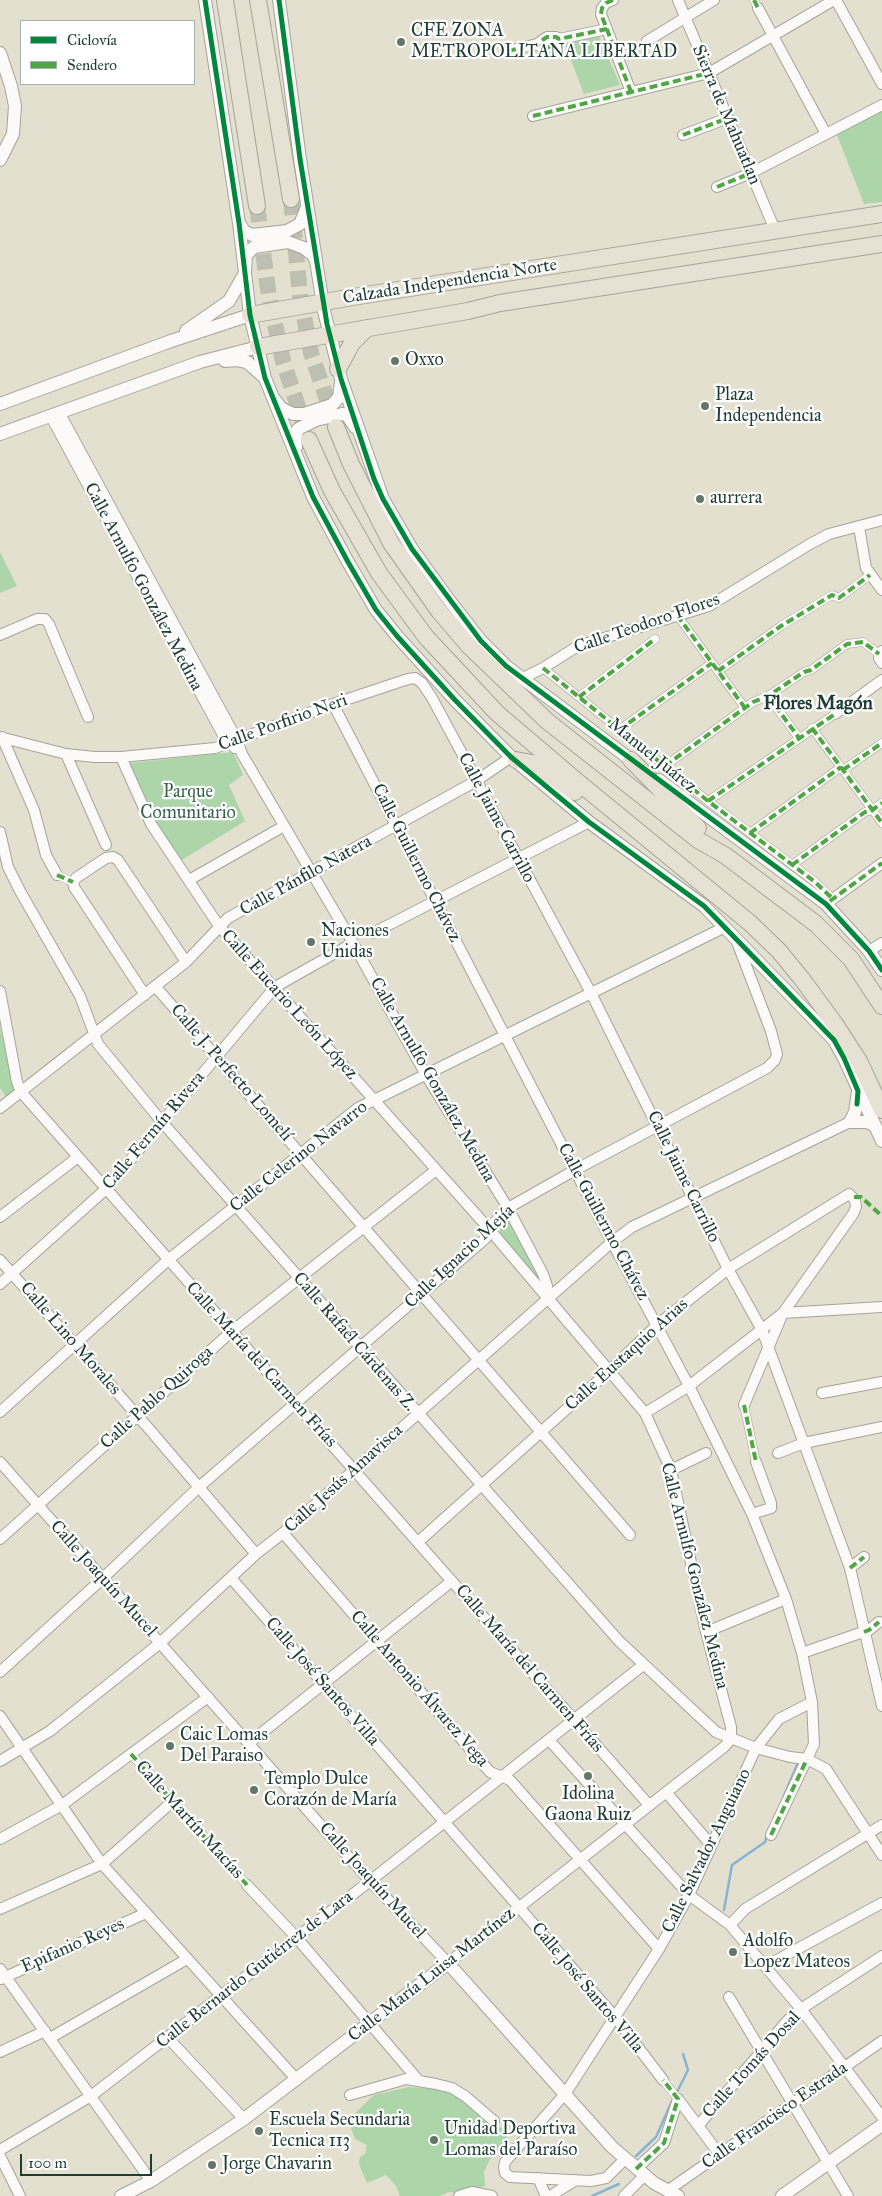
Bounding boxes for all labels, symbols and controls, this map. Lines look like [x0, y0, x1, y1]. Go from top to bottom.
legend [20, 20, 195, 85]
place label: CFE ZONA METROPOLITANA LIBERTAD [411, 21, 677, 64]
text: Ciclovía [67, 31, 117, 49]
marker: CFE ZONA METROPOLITANA LIBERTAD [395, 36, 407, 48]
street label: Sierra de Mahuatlan [687, 42, 765, 188]
text: Sendero [67, 56, 117, 74]
street label: Calzada Independencia Norte [341, 254, 559, 310]
place label: Oxxo [405, 350, 444, 372]
marker: Oxxo [389, 355, 401, 367]
place label: Plaza Independencia [715, 385, 822, 428]
marker: Plaza Independencia [699, 400, 711, 412]
street label: Calle Arnulfo González Medina [79, 479, 207, 695]
place label: aurrera [710, 488, 762, 510]
marker: aurrera [694, 493, 706, 505]
street label: Calle Teodoro Flores [571, 589, 723, 659]
street label: Calle Porfirio Neri [215, 690, 351, 756]
district label: Flores Magón [763, 693, 873, 715]
street label: Manuel Juárez [603, 714, 701, 798]
street label: Calle Jaime Carrillo [453, 749, 539, 887]
street label: Calle Guillermo Chávez [367, 780, 465, 946]
park label: Parque Comunitario [140, 782, 236, 824]
street label: Calle Pánfilo Natera [236, 831, 376, 921]
place label: Naciones Unidas [321, 921, 389, 964]
street label: Calle Eucario León López [216, 926, 362, 1084]
marker: Naciones Unidas [305, 936, 317, 948]
street label: Calle Arnulfo González Medina [364, 974, 500, 1186]
street label: Calle J. Perfecto Lomelí [166, 1000, 296, 1146]
street label: Calle Fermín Rivera [98, 1067, 210, 1195]
street label: Calle Celerino Navarro [226, 1097, 372, 1217]
street label: Calle Jaime Carrillo [642, 1108, 724, 1246]
street label: Calle Guillermo Chávez [552, 1140, 654, 1304]
street label: Calle Ignacio Mejía [401, 1200, 519, 1314]
street label: Calle Rafaél Cárdenas Z. [288, 1268, 420, 1416]
street label: Calle Lino Morales [15, 1278, 125, 1400]
street label: Calle María del Carmen Frías [181, 1278, 341, 1452]
street label: Calle Eustaquio Arias [561, 1294, 693, 1416]
street label: Calle Pablo Quiroga [96, 1342, 218, 1454]
street label: Calle Jesús Amavisca [280, 1420, 408, 1538]
street label: Calle Arnulfo González Medina [655, 1461, 733, 1691]
street label: Calle Joaquín Mucel [45, 1516, 161, 1642]
street label: Calle María del Carmen Frías [450, 1581, 608, 1757]
street label: Calle Antonio Álvarez Vega [345, 1606, 493, 1772]
street label: Calle José Santos Villa [260, 1613, 384, 1751]
place label: Caic Lomas Del Paraiso [180, 1725, 268, 1768]
marker: Caic Lomas Del Paraiso [164, 1740, 176, 1752]
street label: Calle Martín Macías [130, 1756, 248, 1884]
street label: Calle Salvador Anguiano [658, 1765, 756, 1937]
place label: Templo Dulce Corazón de María [264, 1769, 397, 1812]
marker: Idolina Gaona Ruiz [582, 1770, 594, 1782]
marker: Templo Dulce Corazón de María [248, 1784, 260, 1796]
place label: Idolina Gaona Ruiz [545, 1784, 631, 1826]
street label: Calle Joaquín Mucel [314, 1818, 430, 1944]
street label: Calle Bernardo Gutiérrez de Lara [152, 1887, 358, 2053]
street label: Calle María Luisa Martínez [344, 1903, 520, 2047]
street label: Epifanio Reyes [18, 1914, 128, 1978]
street label: Calle José Santos Villa [526, 1918, 648, 2058]
place label: Adolfo Lopez Mateos [743, 1931, 850, 1974]
marker: Adolfo Lopez Mateos [727, 1946, 739, 1958]
street label: Calle Tomás Dosal [698, 2007, 806, 2123]
street label: Calle Francisco Estrada [698, 2058, 852, 2174]
place label: Escuela Secundaria Tecnica 113 [269, 2110, 410, 2152]
place label: Unidad Deportiva Lomas del Paraíso [444, 2119, 578, 2162]
marker: Escuela Secundaria Tecnica 113 [253, 2125, 265, 2137]
marker: Unidad Deportiva Lomas del Paraíso [428, 2134, 440, 2146]
scale bar [22, 2144, 155, 2176]
text: 100 m [28, 2154, 67, 2172]
place label: Jorge Chavarin [222, 2154, 332, 2176]
marker: Jorge Chavarin [206, 2159, 218, 2171]

